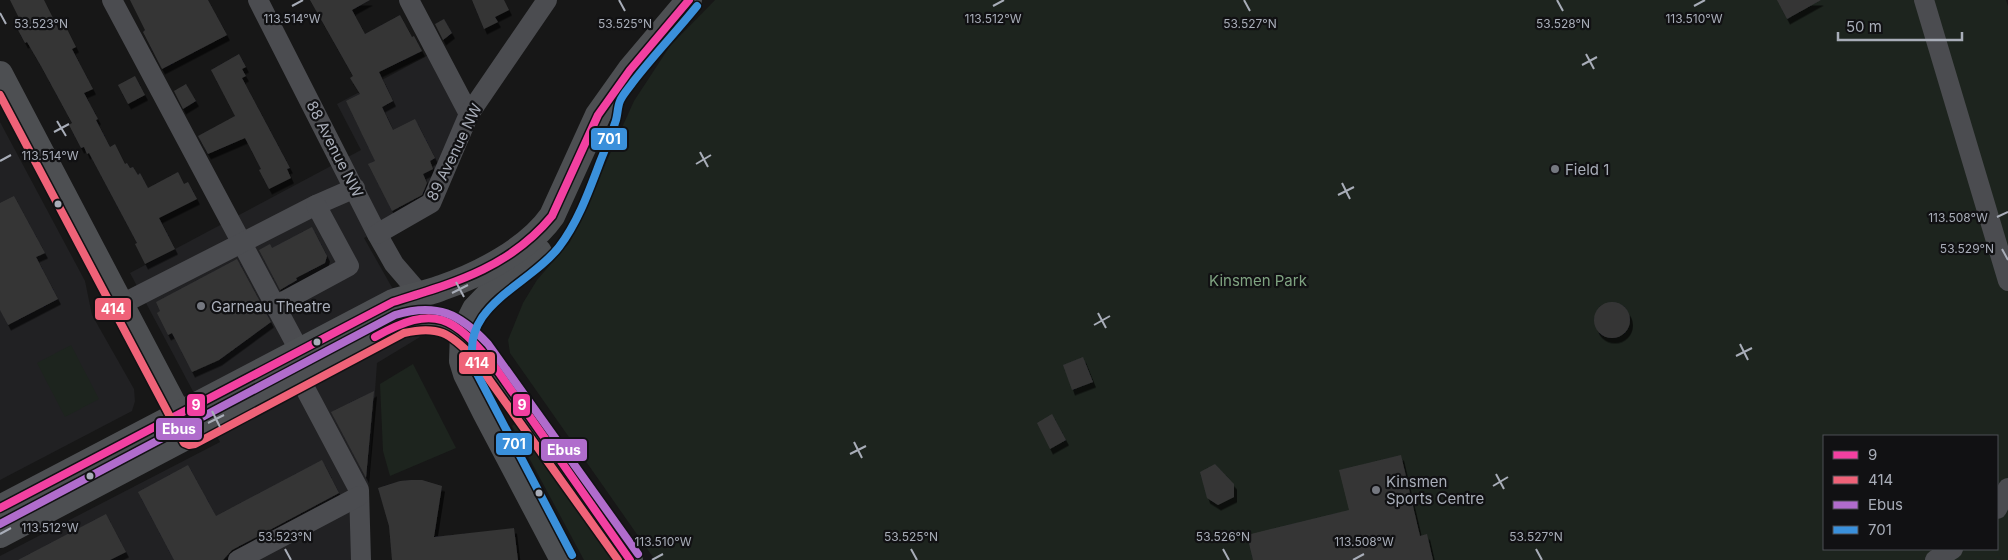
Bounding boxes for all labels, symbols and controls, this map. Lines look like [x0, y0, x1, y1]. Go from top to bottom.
scale bar [1838, 10, 1962, 42]
text: 113.514°W [263, 11, 321, 26]
text: 113.512°W [965, 11, 1022, 26]
text: 113.510°W [1665, 11, 1723, 26]
text: 53.523°N [14, 16, 68, 31]
text: 53.525°N [598, 16, 652, 31]
text: 53.527°N [1223, 16, 1277, 31]
text: 53.528°N [1536, 16, 1590, 31]
text: 50 m [1846, 17, 1882, 36]
street label: 88 Avenue NW [303, 98, 368, 201]
street label: 89 Avenue NW [422, 100, 486, 204]
line badge: 701 [590, 127, 628, 151]
text: 701 [597, 130, 621, 147]
text: 113.514°W [21, 148, 79, 163]
place label: Field 1 [1565, 160, 1609, 179]
marker: Field 1 [1549, 163, 1561, 175]
unlabelled marker [53, 199, 63, 209]
text: 113.508°W [1928, 210, 1988, 225]
text: 53.529°N [1940, 241, 1994, 256]
park label: Kinsmen Park [1209, 271, 1308, 290]
line badge: 414 [94, 297, 132, 321]
place label: Garneau Theatre [211, 297, 331, 316]
text: 414 [101, 300, 125, 317]
marker: Garneau Theatre [195, 300, 207, 312]
unlabelled marker [312, 337, 322, 347]
line badge: 414 [458, 351, 496, 375]
text: 414 [465, 354, 489, 371]
line badge: 9 [186, 393, 206, 417]
line badge: 9 [512, 393, 531, 417]
text: 9 [191, 396, 201, 413]
text: 9 [517, 396, 527, 413]
line badge: Ebus [155, 417, 203, 441]
text: Ebus [162, 420, 196, 437]
line badge: 701 [495, 432, 533, 456]
text: 701 [502, 435, 526, 452]
legend [1823, 435, 1998, 550]
line badge: Ebus [540, 438, 588, 462]
text: Ebus [547, 441, 581, 458]
text: 9 [1868, 445, 1877, 464]
text: 414 [1868, 470, 1893, 489]
unlabelled marker [85, 471, 95, 481]
place label: Kinsmen Sports Centre [1386, 472, 1484, 508]
marker: Kinsmen Sports Centre [1370, 484, 1382, 496]
unlabelled marker [534, 488, 544, 498]
text: Ebus [1868, 495, 1903, 514]
text: 113.512°W [22, 520, 79, 535]
text: 701 [1868, 520, 1892, 539]
text: 53.523°N [258, 529, 312, 544]
text: 53.525°N [884, 529, 938, 544]
text: 53.526°N [1196, 529, 1250, 544]
text: 53.527°N [1509, 529, 1563, 544]
text: 113.510°W [634, 534, 692, 549]
text: 113.508°W [1334, 534, 1394, 549]

